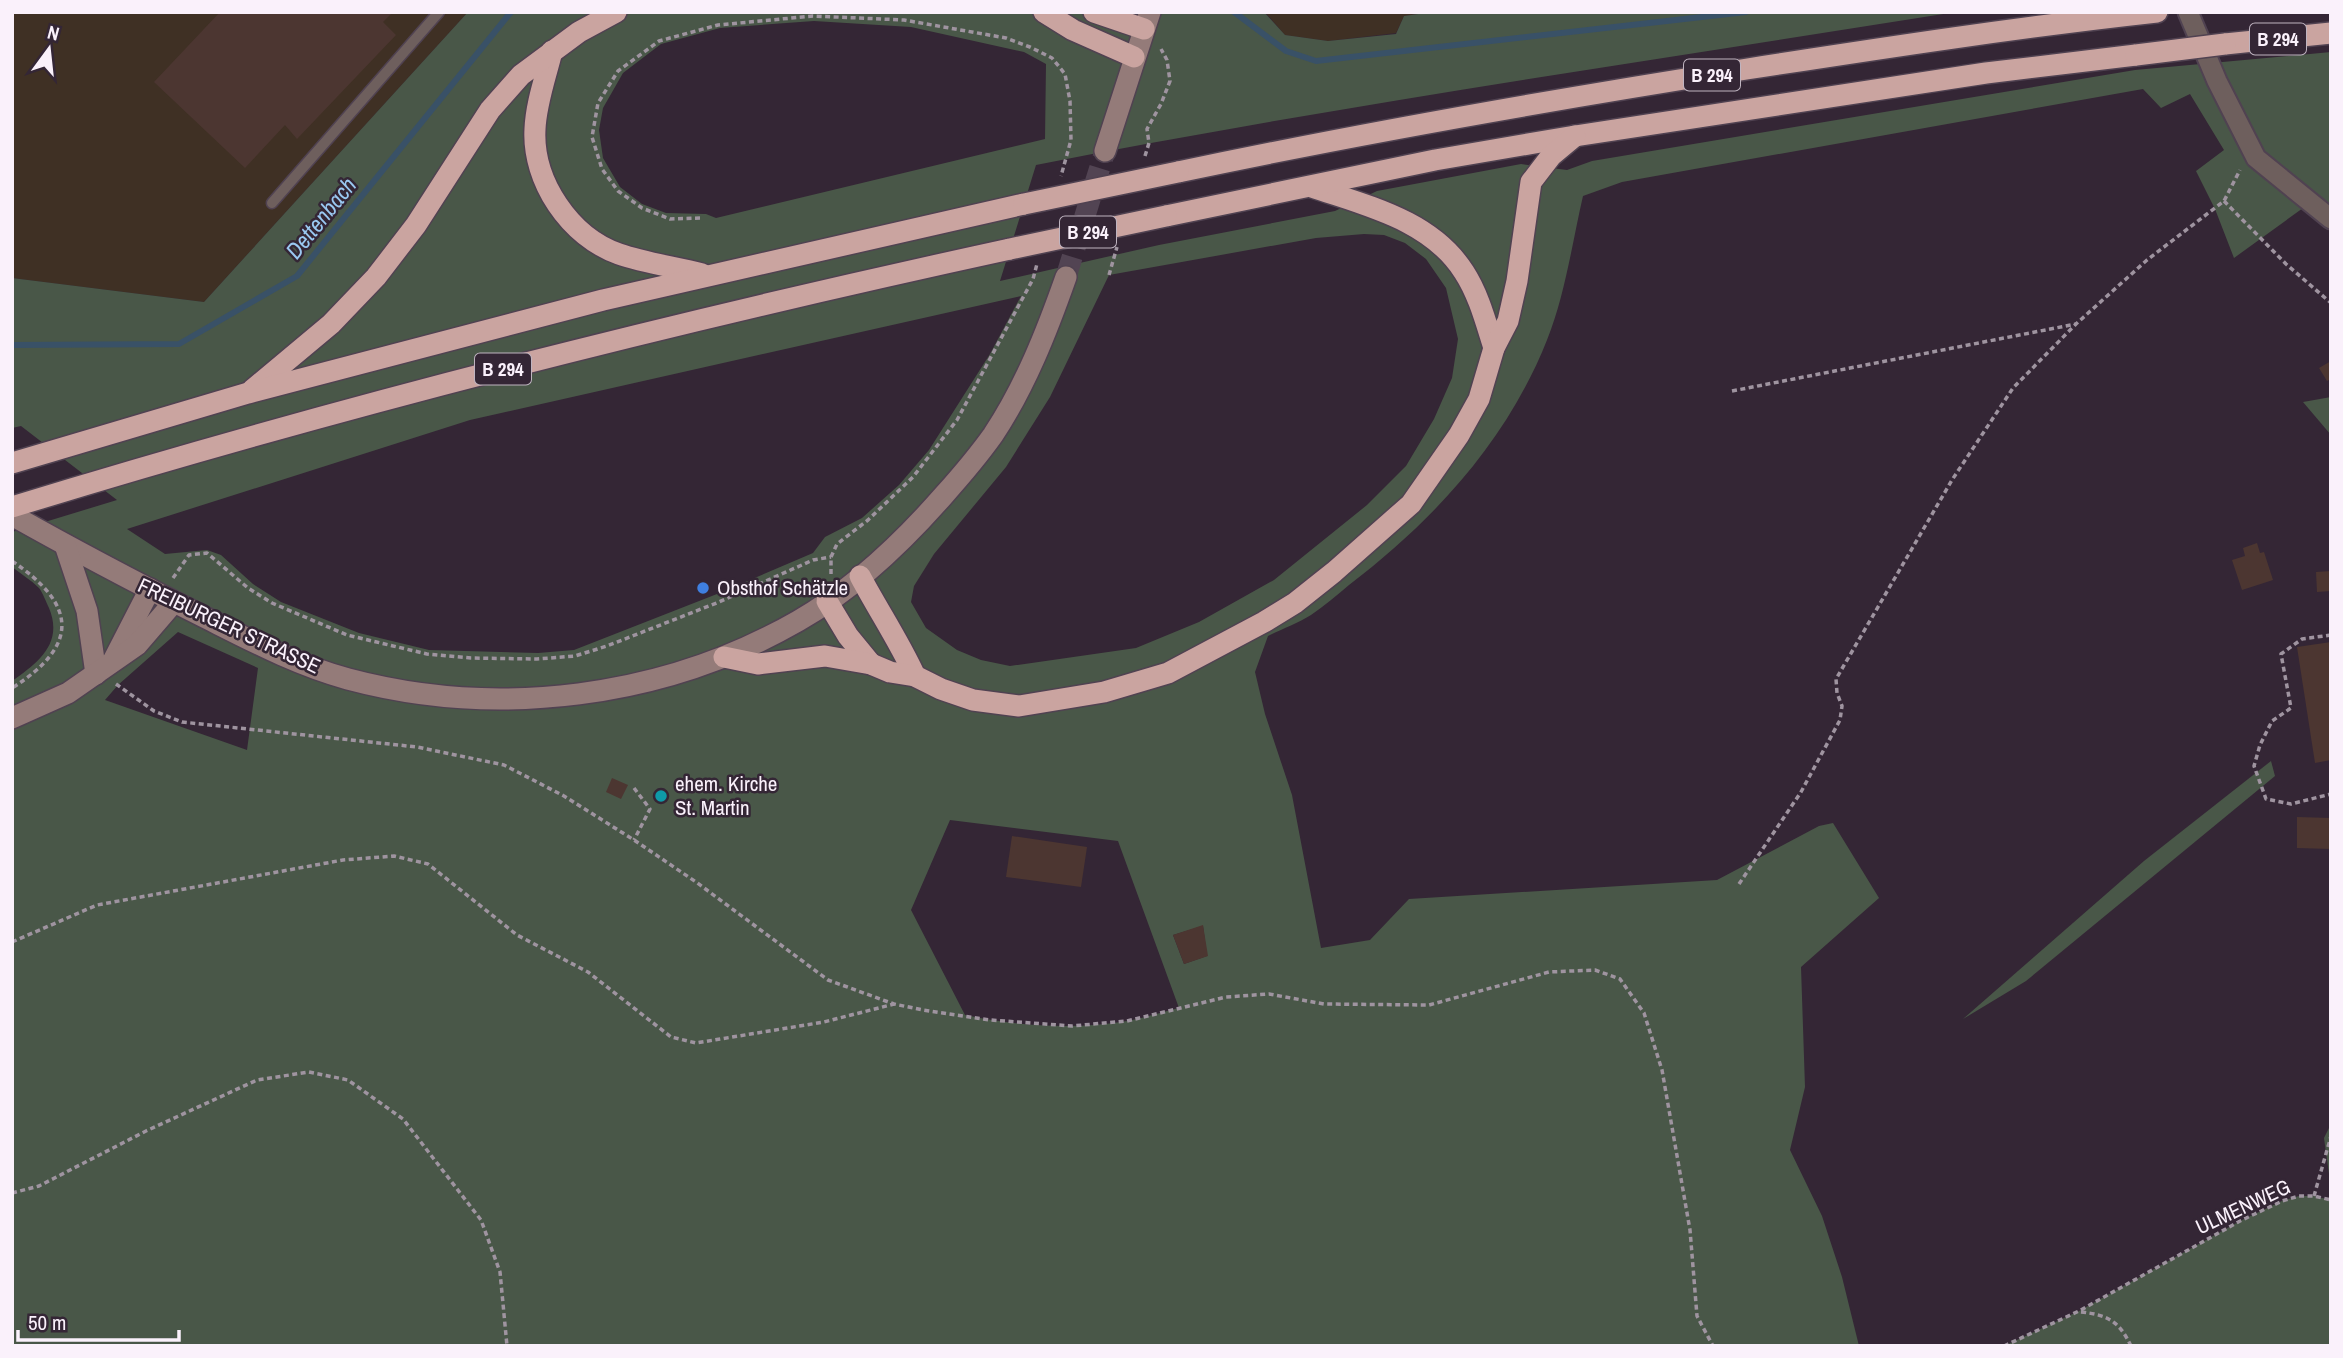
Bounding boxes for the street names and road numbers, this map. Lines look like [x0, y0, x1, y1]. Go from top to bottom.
road number: B 294 [2250, 23, 2306, 54]
road number: B 294 [1684, 60, 1740, 90]
road number: B 294 [1060, 216, 1116, 248]
road number: B 294 [475, 354, 531, 384]
street label: FREIBURGER STRASSE [133, 571, 325, 681]
street label: ULMENWEG [2191, 1172, 2295, 1241]

